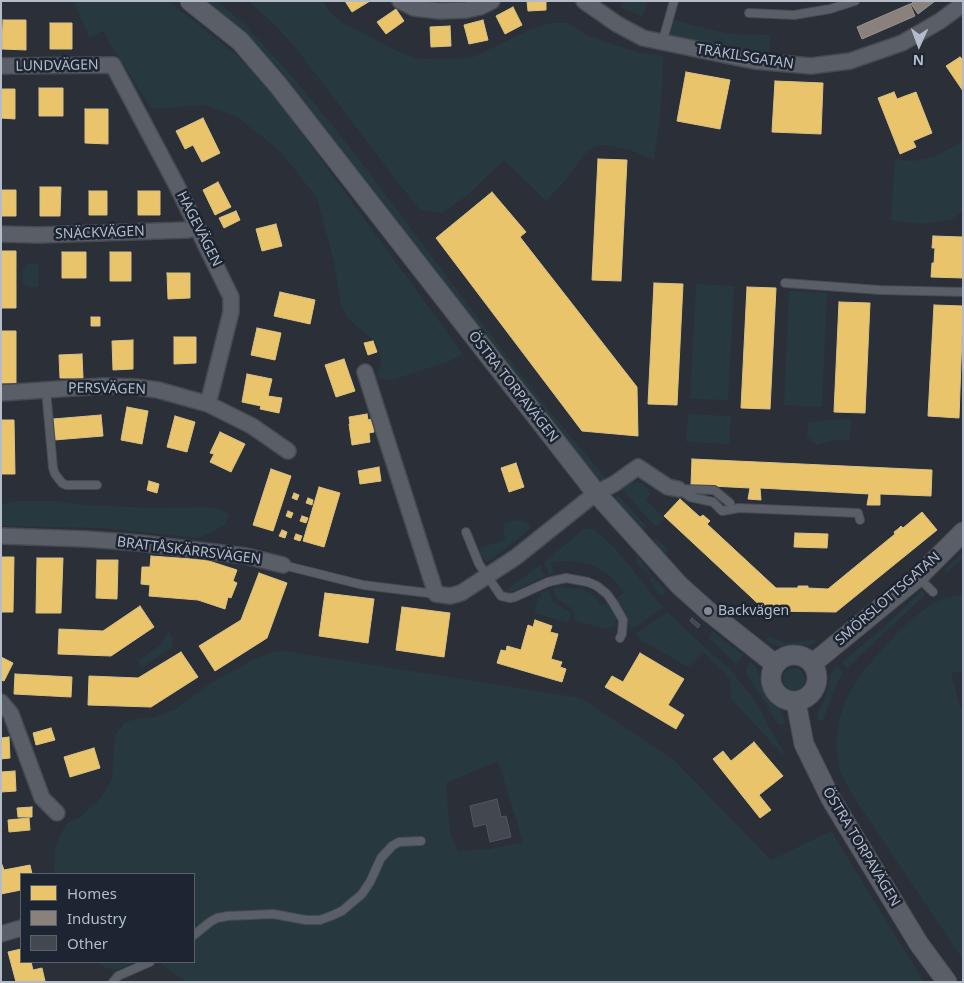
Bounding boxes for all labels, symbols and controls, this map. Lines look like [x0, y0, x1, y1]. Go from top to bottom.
north arrow [894, 20, 944, 70]
street label: TRÄKILSGATAN [695, 41, 795, 73]
text: N [912, 51, 924, 70]
street label: LUNDVÄGEN [15, 57, 99, 75]
street label: HAGEVÄGEN [173, 189, 225, 269]
street label: SNÄCKVÄGEN [55, 223, 145, 243]
street label: ÖSTRA TORPAVÄGEN [464, 328, 562, 446]
street label: PERSVÄGEN [68, 380, 146, 398]
street label: BRATTÅSKÄRRSVÄGEN [116, 534, 262, 568]
street label: SMÖRSLOTTSGATAN [832, 549, 944, 649]
place label: Backvägen [718, 603, 789, 619]
marker: Backvägen [702, 605, 714, 617]
street label: ÖSTRA TORPAVÄGEN [819, 784, 903, 910]
legend [20, 873, 195, 963]
text: Homes [67, 883, 117, 903]
text: Industry [67, 908, 126, 928]
text: Other [67, 933, 108, 953]

